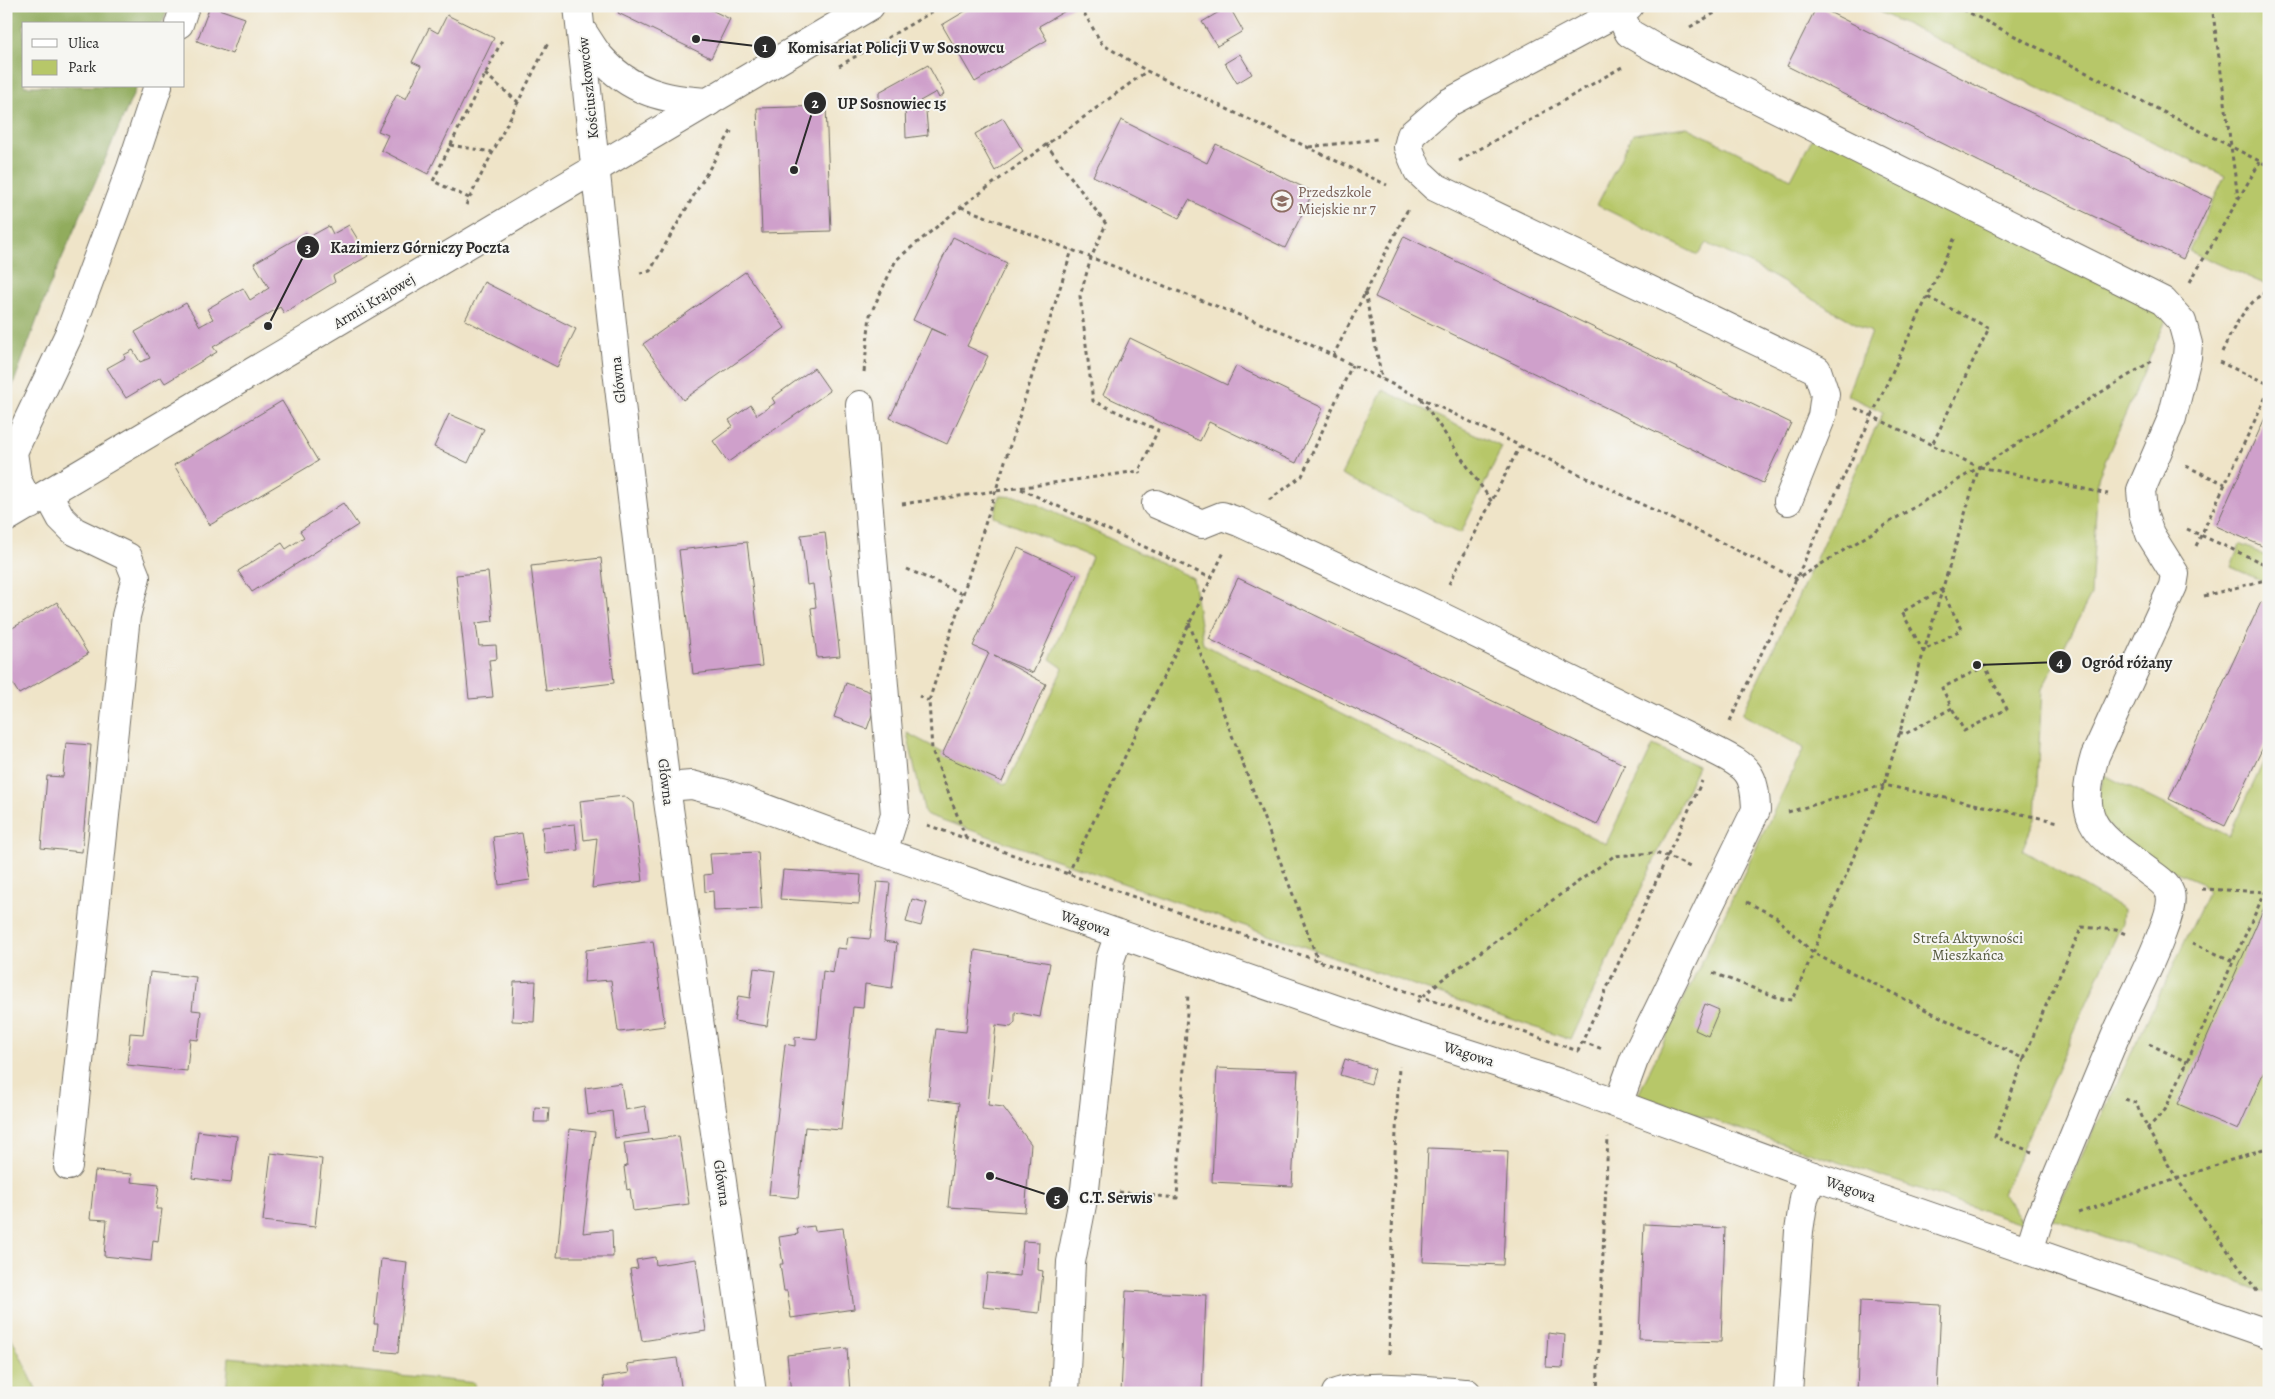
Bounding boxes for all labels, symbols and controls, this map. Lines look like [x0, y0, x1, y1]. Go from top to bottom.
legend [22, 22, 185, 88]
callout: Komisariat Policji V w Sosnowcu [753, 31, 1015, 62]
text: Ulica [68, 33, 99, 53]
street label: Kościuszkowców [573, 35, 603, 140]
text: 1 [762, 37, 768, 57]
text: Komisariat Policji V w Sosnowcu [788, 37, 1005, 59]
text: Park [68, 57, 97, 77]
callout: UP Sosnowiec 15 [802, 87, 956, 118]
text: 2 [811, 93, 819, 113]
text: UP Sosnowiec 15 [838, 93, 947, 115]
place label: Przedszkole Miejskie nr 7 [1298, 182, 1377, 219]
school or university icon: Przedszkole Miejskie nr 7 [1270, 189, 1294, 213]
callout: Kazimierz Górniczy Poczta [295, 232, 520, 263]
text: Kazimierz Górniczy Poczta [330, 237, 510, 259]
text: 3 [305, 238, 311, 258]
street label: Armii Krajowej [329, 269, 419, 334]
street label: Główna [606, 356, 630, 404]
callout: Ogród różany [2047, 646, 2183, 677]
text: 4 [2056, 652, 2064, 672]
text: Ogród różany [2082, 652, 2173, 674]
street label: Główna [653, 757, 679, 807]
street label: Wagowa [1057, 905, 1114, 941]
park label: Strefa Aktywności Mieszkańca [1913, 928, 2023, 965]
street label: Wagowa [1440, 1036, 1497, 1072]
street label: Główna [709, 1158, 735, 1208]
street label: Wagowa [1822, 1171, 1879, 1207]
callout: C.T. Serwis [1045, 1182, 1163, 1213]
text: C.T. Serwis [1079, 1187, 1153, 1209]
text: 5 [1054, 1188, 1060, 1208]

